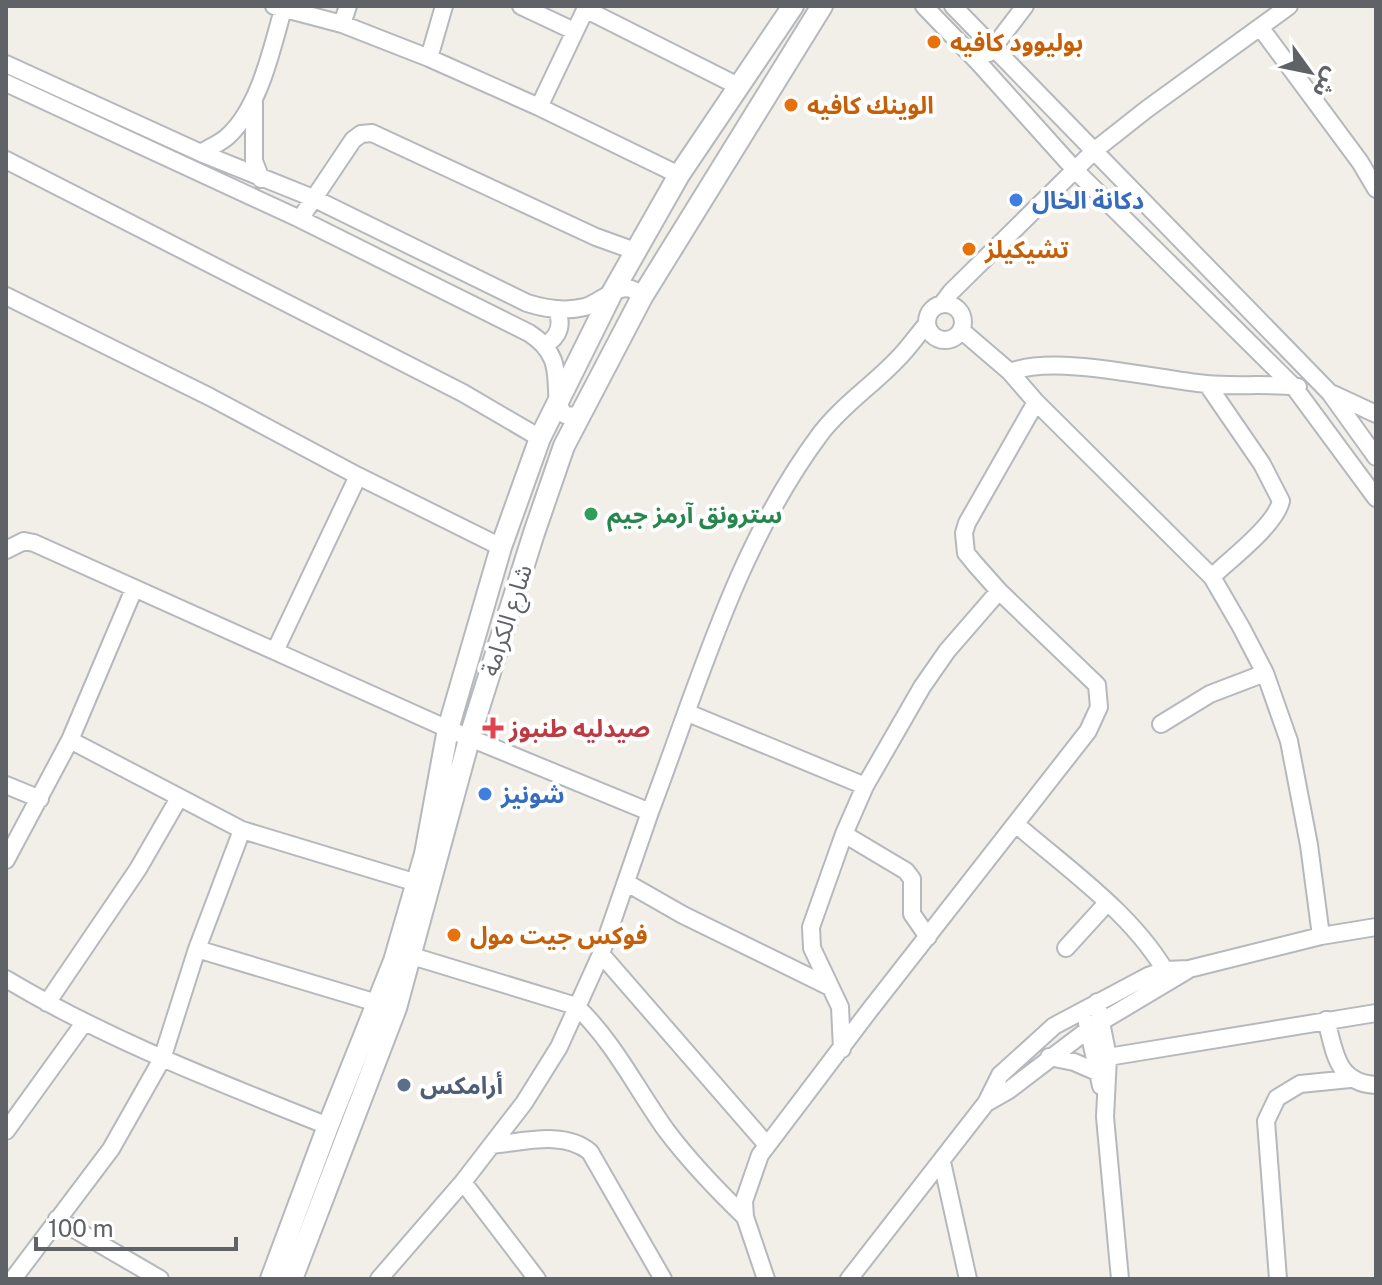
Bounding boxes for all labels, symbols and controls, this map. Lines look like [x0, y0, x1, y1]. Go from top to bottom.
place label: بوليوود كافيه [950, 28, 1083, 57]
north arrow [1270, 32, 1350, 112]
marker: بوليوود كافيه [925, 33, 943, 51]
text: ش [1308, 63, 1346, 103]
place label: الوينك كافيه [807, 91, 934, 120]
marker: الوينك كافيه [782, 96, 800, 114]
place label: دكانة الخال [1032, 186, 1144, 215]
marker: دكانة الخال [1007, 191, 1025, 209]
place label: تشيكيلز [984, 235, 1069, 264]
marker: تشيكيلز [960, 240, 978, 258]
place label: سترونق آرمز جيم [607, 500, 782, 532]
marker: سترونق آرمز جيم [582, 505, 600, 523]
street label: شارع الكرامة [475, 561, 541, 681]
place label: صيدليه طنبوز [508, 714, 650, 743]
marker: صيدليه طنبوز [484, 719, 502, 737]
place label: شونيز [500, 780, 565, 809]
marker: شونيز [476, 785, 494, 803]
place label: فوكس جيت مول [470, 921, 648, 950]
marker: فوكس جيت مول [445, 926, 463, 944]
place label: أرامكس [420, 1071, 503, 1100]
marker: أرامكس [395, 1076, 413, 1094]
scale bar [36, 1201, 236, 1251]
text: 100 m [48, 1214, 114, 1242]

